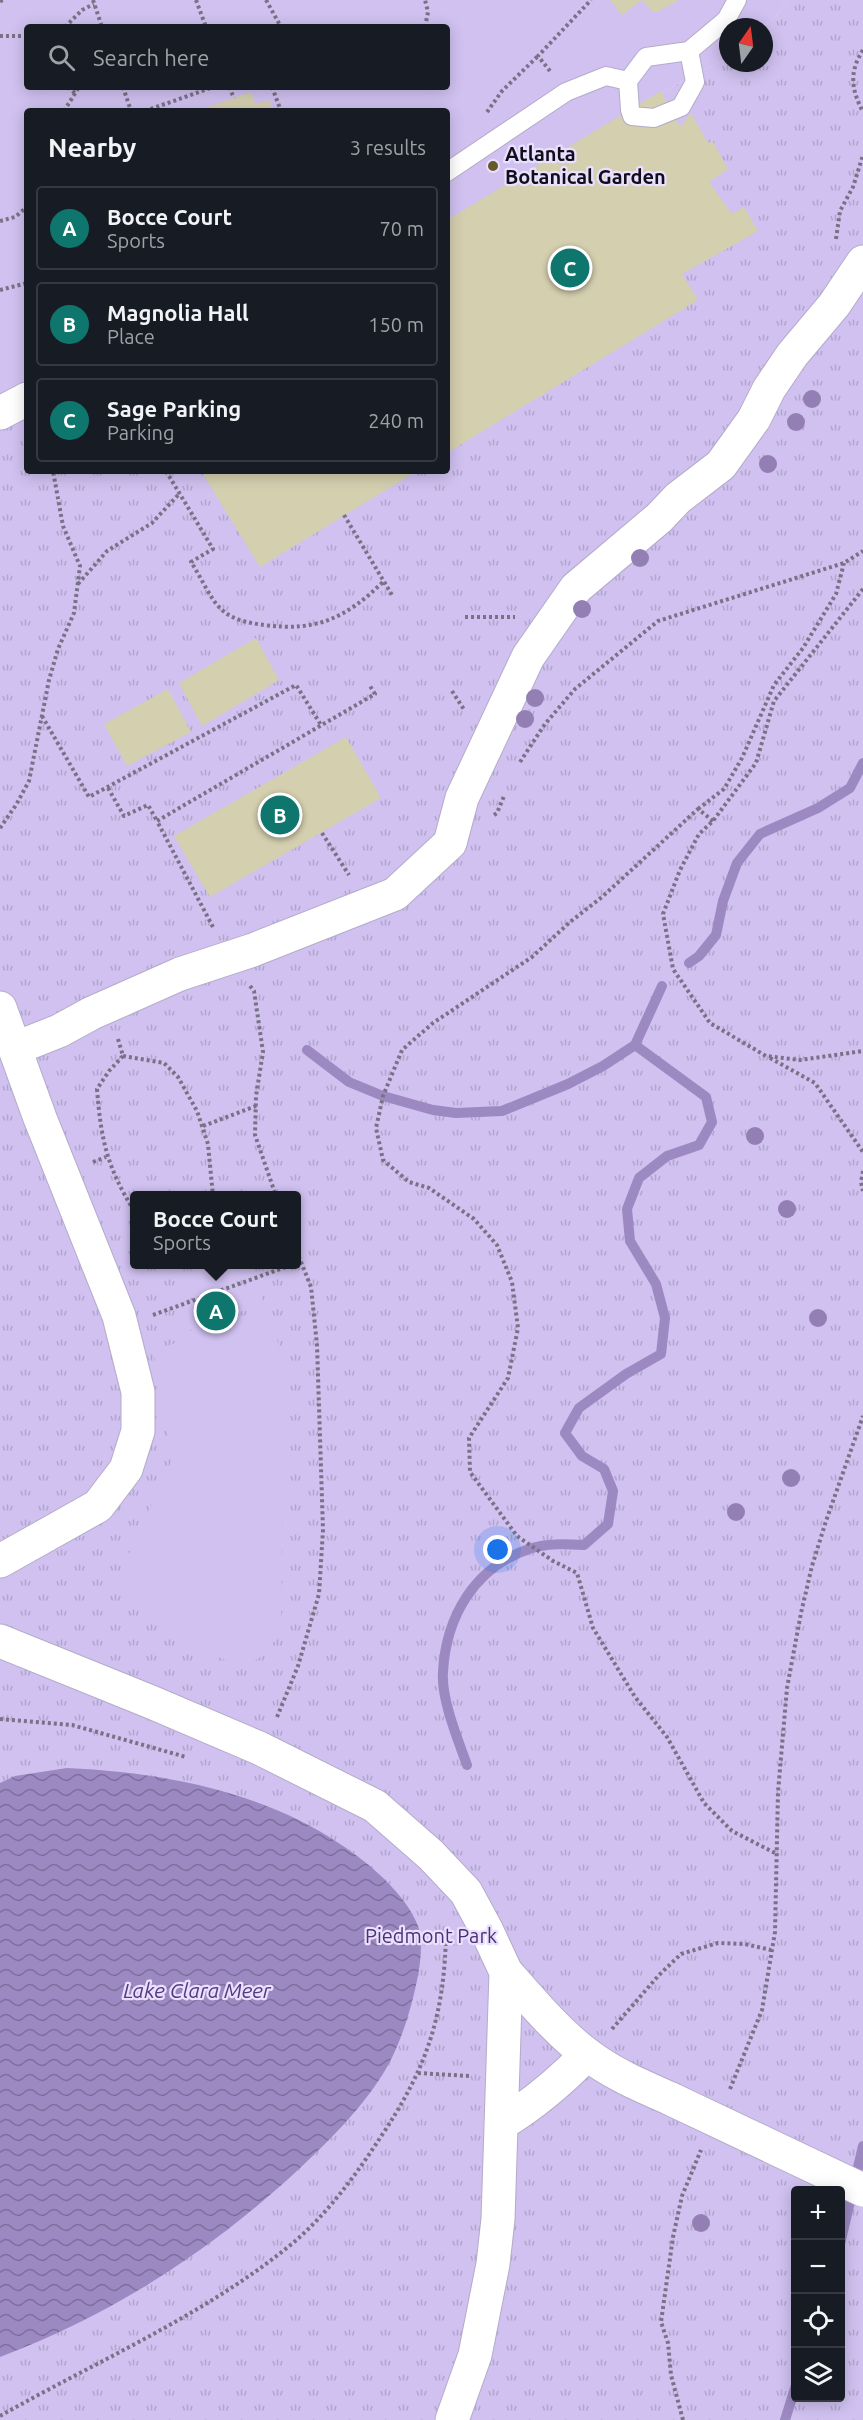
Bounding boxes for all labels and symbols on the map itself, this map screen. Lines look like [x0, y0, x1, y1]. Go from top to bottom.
north arrow [719, 18, 773, 72]
place label: Atlanta Botanical Garden [505, 142, 666, 188]
marker: Atlanta Botanical Garden [486, 159, 500, 173]
pin: C [550, 246, 590, 290]
pin: B [260, 792, 300, 838]
pin: A [196, 1288, 236, 1334]
your location [483, 1535, 512, 1564]
park label: Piedmont Park [365, 1924, 497, 1947]
water label: Lake Clara Meer [123, 1978, 272, 2002]

